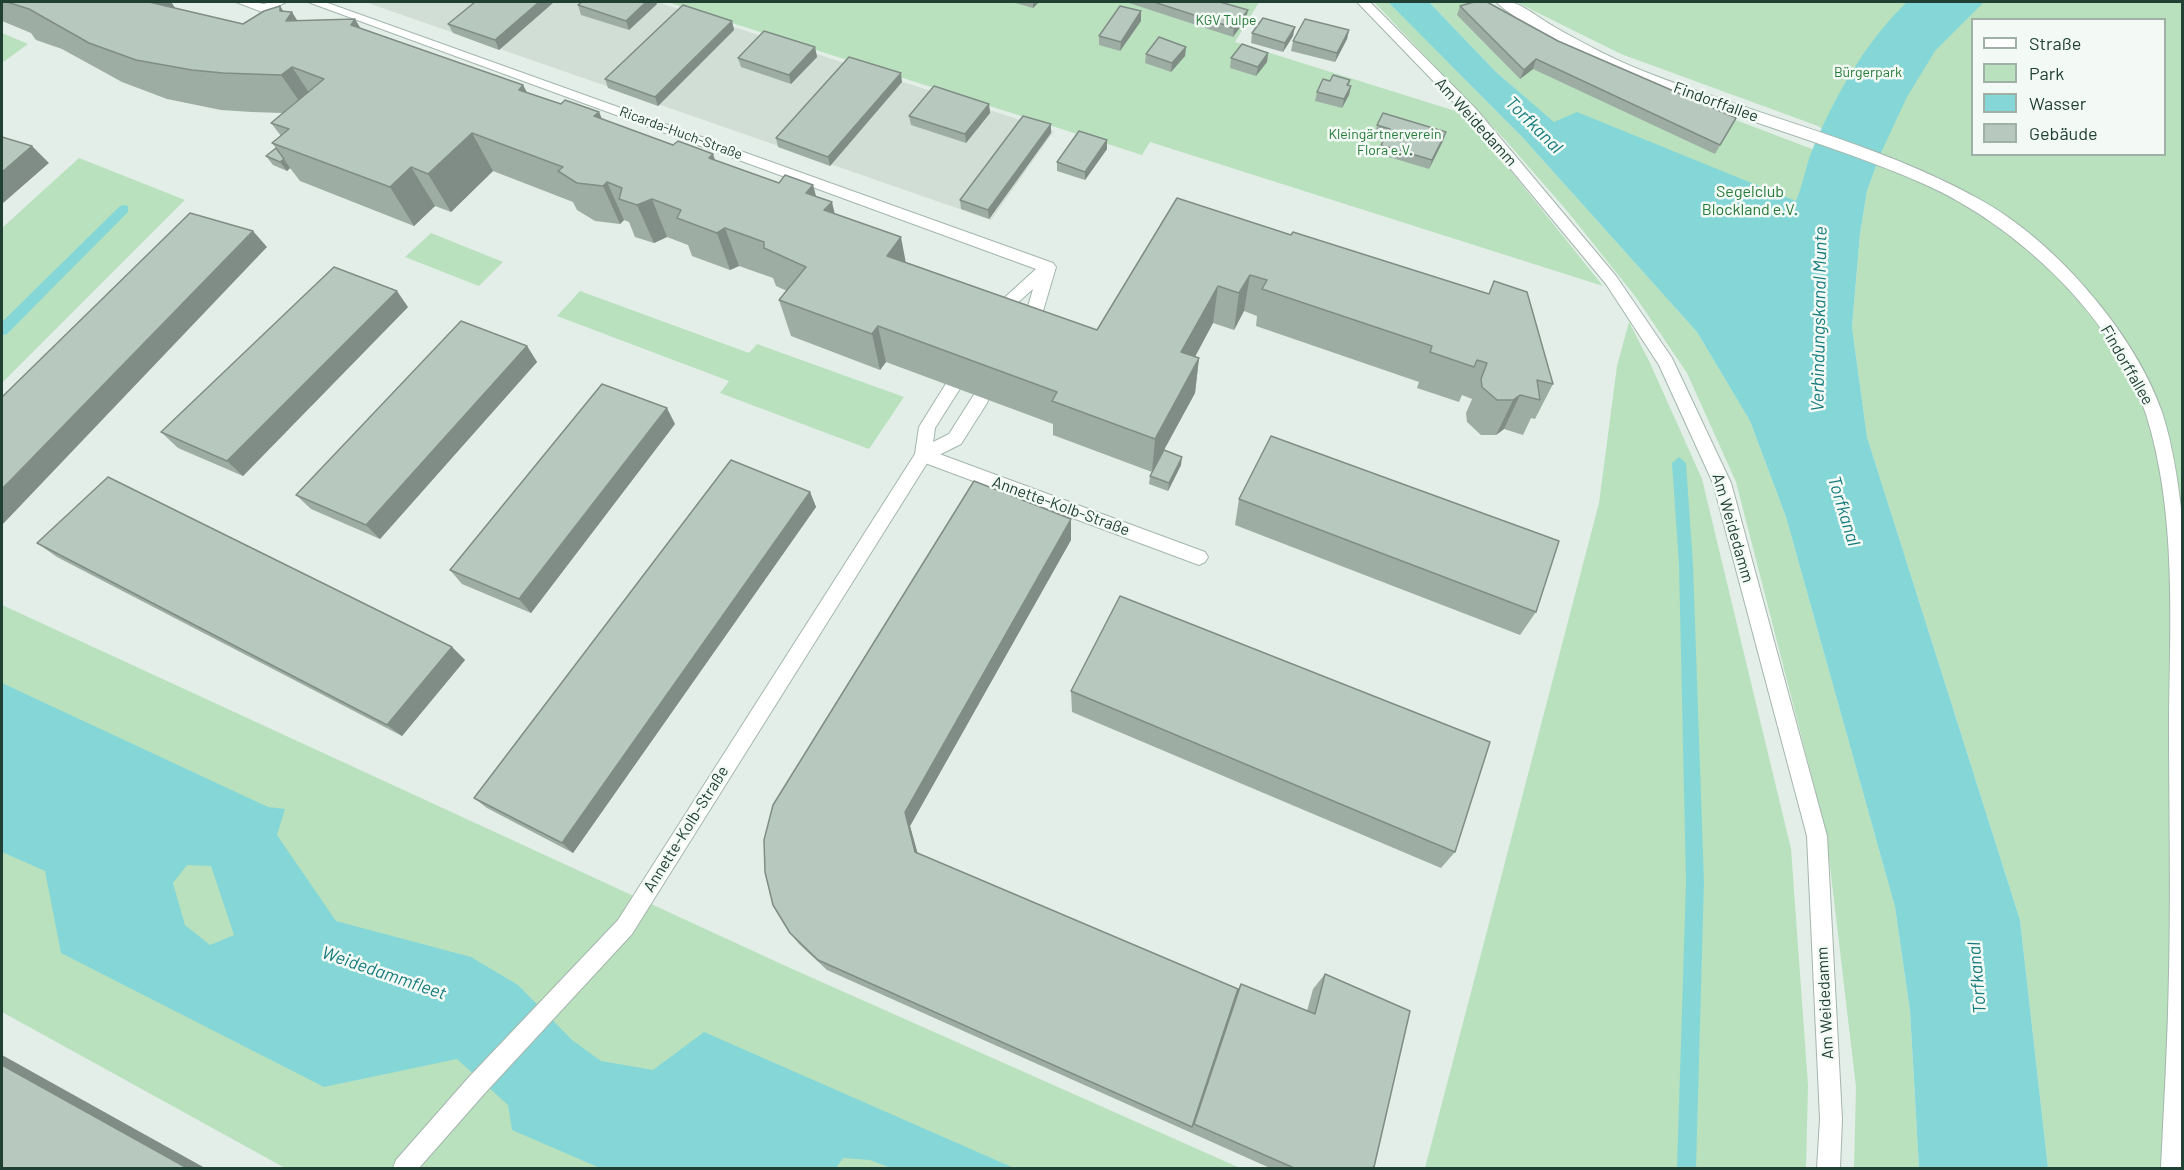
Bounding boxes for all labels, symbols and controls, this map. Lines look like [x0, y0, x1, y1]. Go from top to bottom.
park label: KGV Tulpe [1195, 12, 1257, 28]
legend [1971, 18, 2166, 156]
text: Straße [2029, 32, 2081, 54]
text: Park [2029, 62, 2064, 84]
park label: Bürgerpark [1834, 64, 1902, 80]
street label: Am Weidedamm [1431, 74, 1521, 170]
street label: Findorffallee [1671, 78, 1761, 126]
water label: Torfkanal [1501, 92, 1567, 158]
text: Wasser [2029, 92, 2086, 114]
street label: Ricarda-Huch-Straße [617, 103, 745, 163]
text: Gebäude [2029, 122, 2098, 144]
park label: Kleingärtnerverein Flora e.V. [1328, 126, 1442, 158]
park label: Segelclub Blockland e.V. [1702, 182, 1798, 220]
water label: Verbindungskanal Munte [1807, 226, 1831, 412]
street label: Findorffallee [2096, 322, 2158, 408]
street label: Am Weidedamm [1708, 471, 1758, 585]
street label: Annette-Kolb-Straße [990, 472, 1132, 540]
water label: Torfkanal [1823, 473, 1865, 549]
street label: Annette-Kolb-Straße [639, 762, 733, 896]
water label: Torfkanal [1963, 941, 1991, 1015]
water label: Weidedammfleet [319, 942, 449, 1004]
street label: Am Weidedamm [1812, 946, 1838, 1060]

